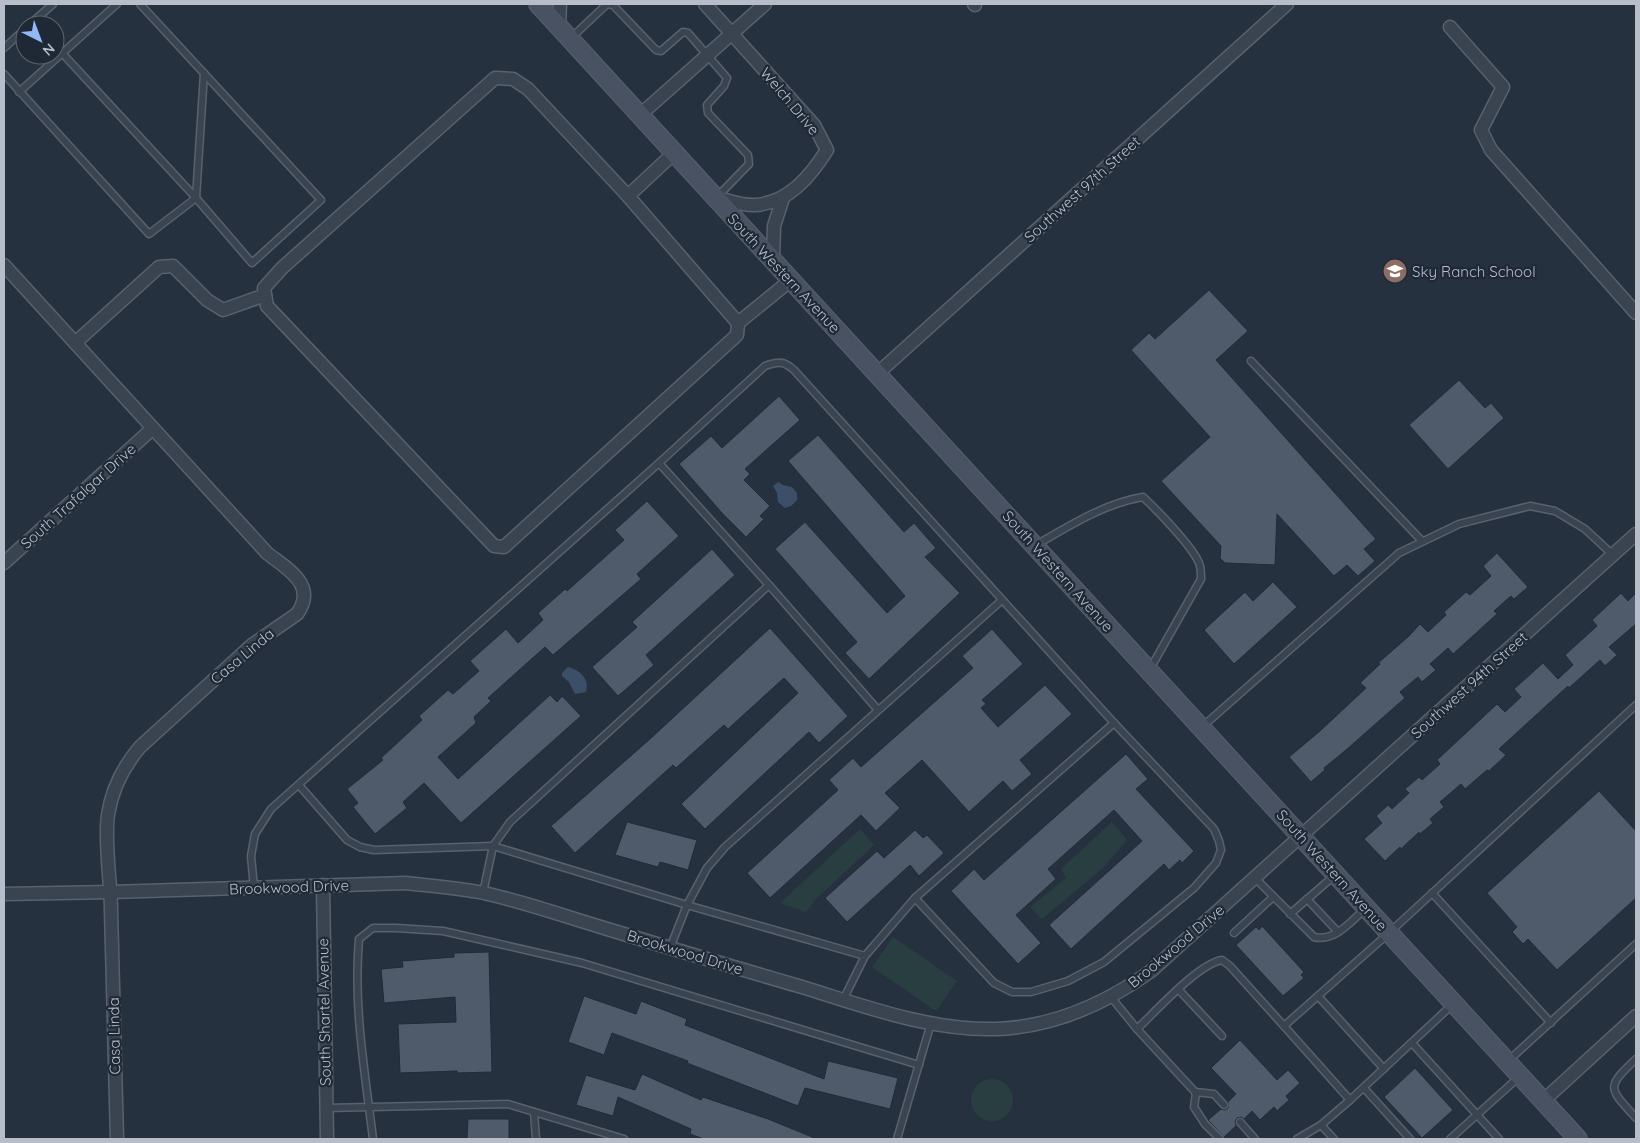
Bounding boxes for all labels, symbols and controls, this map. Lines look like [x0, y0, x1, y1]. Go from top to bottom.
north arrow [15, 15, 65, 65]
text: N [39, 40, 59, 60]
street label: Welch Drive [756, 63, 824, 139]
street label: Southwest 97th Street [1020, 132, 1144, 246]
street label: South Western Avenue [724, 209, 844, 337]
school or university icon: Sky Ranch School [1382, 258, 1408, 284]
place label: Sky Ranch School [1412, 262, 1536, 281]
street label: South Trafalgar Drive [16, 439, 140, 553]
street label: South Western Avenue [998, 506, 1118, 636]
street label: Casa Linda [206, 624, 278, 688]
street label: Southwest 94th Street [1407, 628, 1531, 742]
street label: South Western Avenue [1272, 805, 1392, 935]
street label: Brookwood Drive [229, 875, 349, 899]
street label: Brookwood Drive [1124, 900, 1228, 992]
street label: Brookwood Drive [625, 925, 745, 979]
street label: South Shartel Avenue [313, 938, 335, 1086]
street label: Casa Linda [104, 997, 124, 1075]

